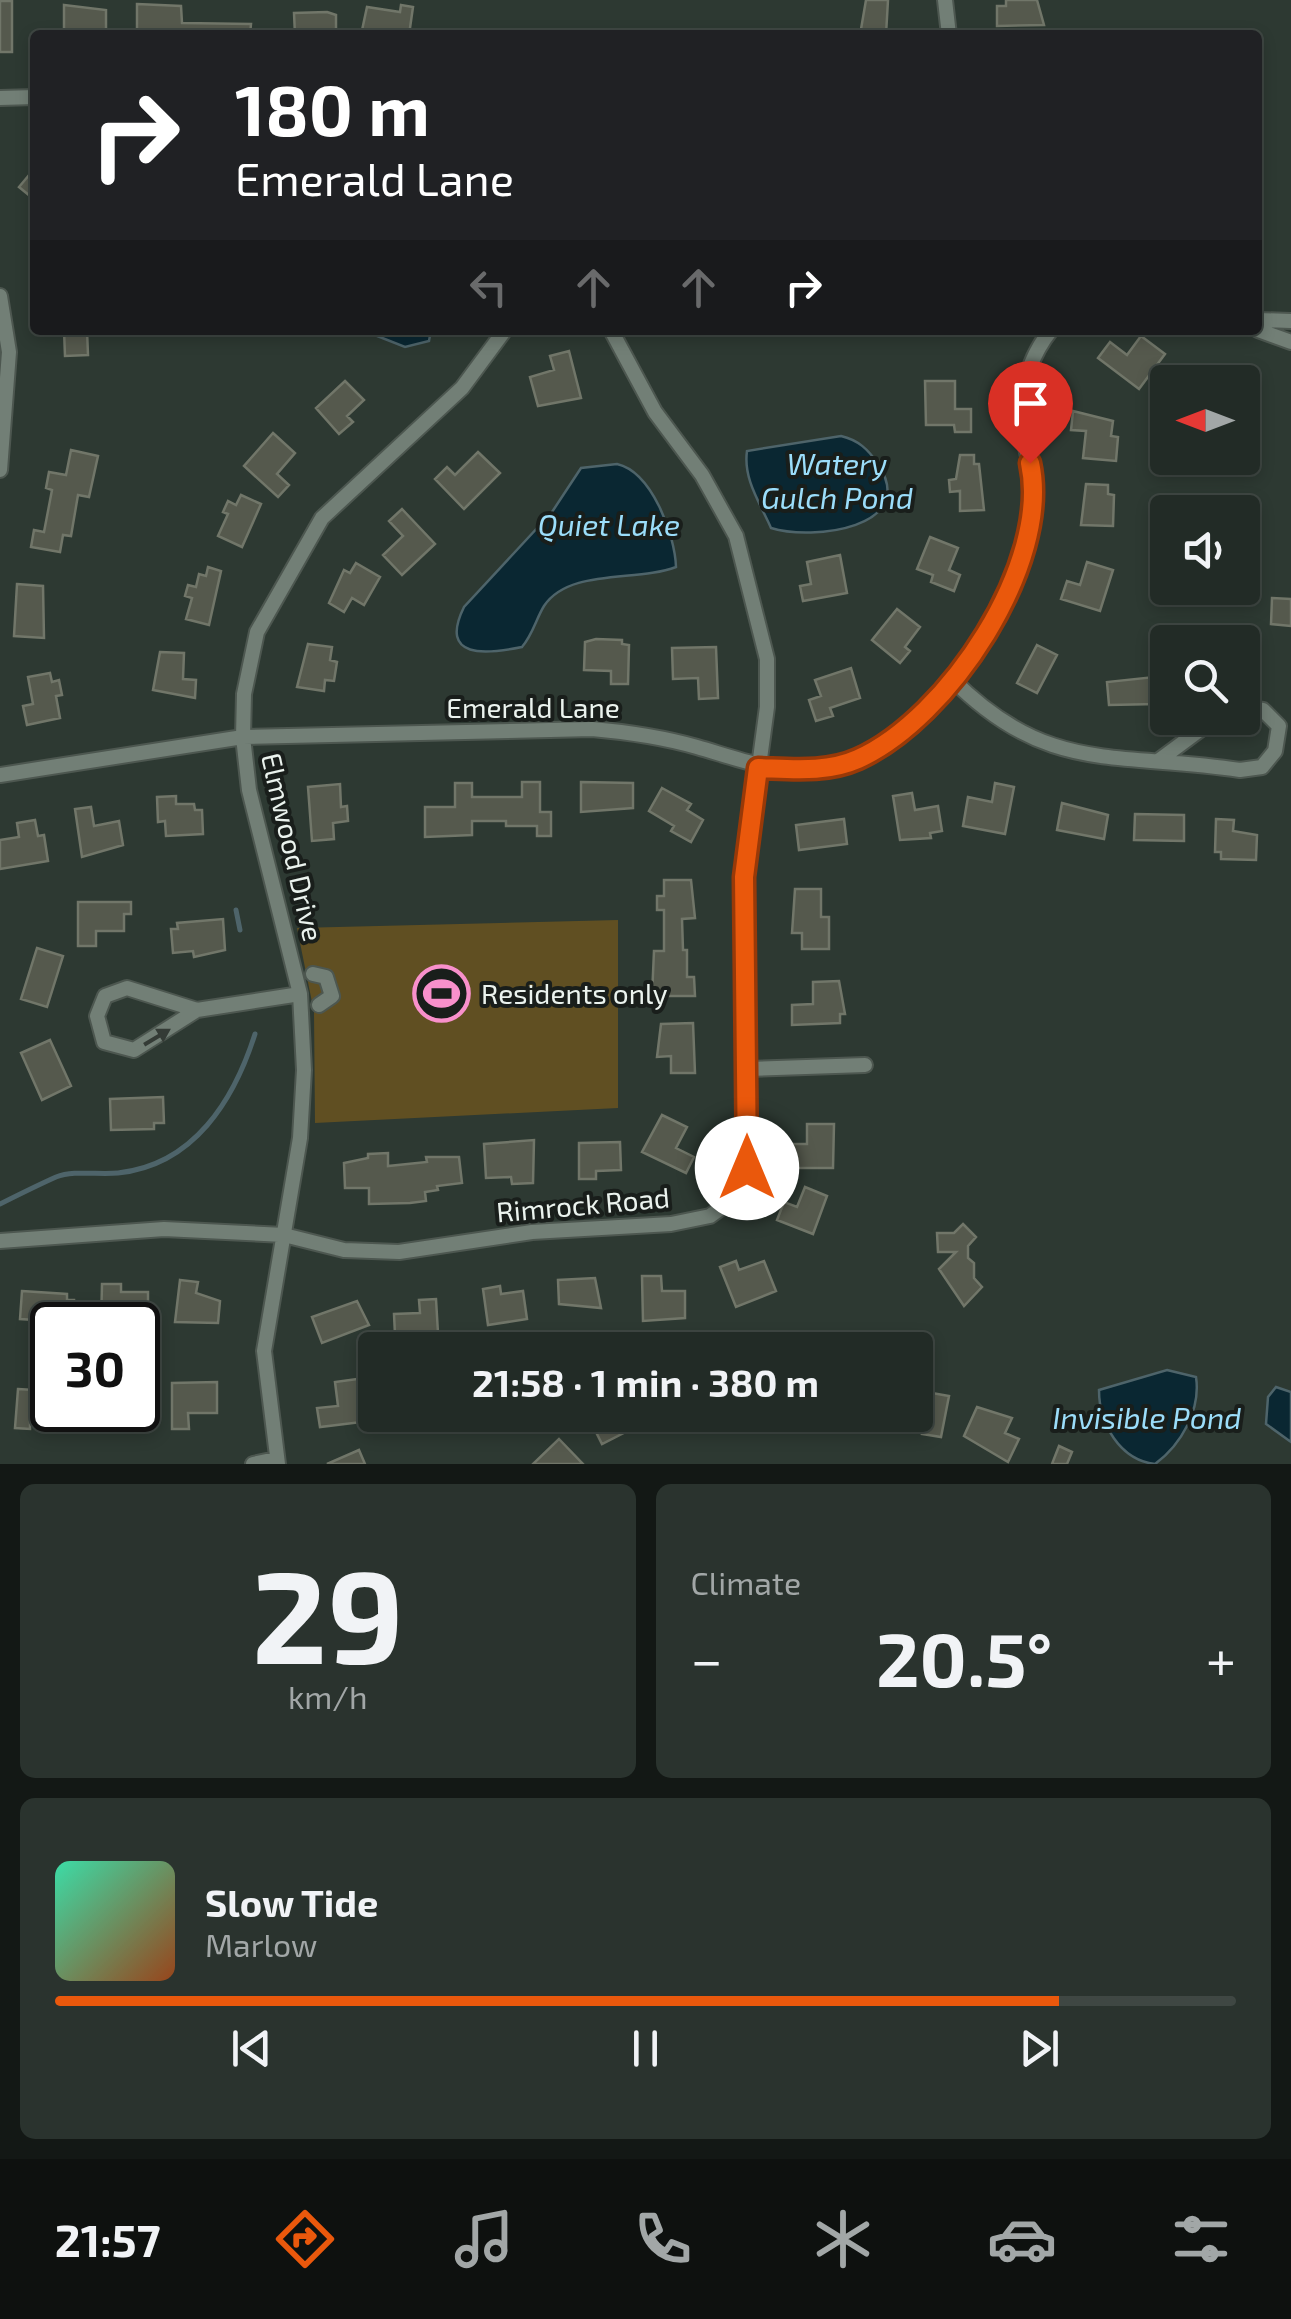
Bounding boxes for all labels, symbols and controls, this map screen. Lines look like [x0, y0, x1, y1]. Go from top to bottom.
text: 180 m [235, 66, 430, 150]
icon: right [70, 70, 200, 200]
text: Emerald Lane [235, 151, 514, 205]
icon: left [461, 260, 516, 315]
icon: ahead [566, 260, 621, 315]
icon: ahead [671, 260, 726, 315]
icon: right [776, 260, 831, 315]
pin [988, 361, 1073, 464]
north arrow [1150, 365, 1260, 475]
map controls [1150, 365, 1260, 735]
icon: arrive [1003, 376, 1058, 431]
water label: Watery Gulch Pond [761, 445, 913, 515]
button: sound [1150, 495, 1260, 605]
water label: Quiet Lake [538, 506, 680, 542]
button: search [1150, 625, 1260, 735]
street label: Emerald Lane [446, 690, 620, 724]
street label: Elmwood Drive [255, 749, 331, 944]
sports icon: Residents only [412, 964, 472, 1024]
place label: Residents only [481, 976, 668, 1010]
one-way arrow [143, 1029, 171, 1046]
position arrow [695, 1116, 799, 1220]
street label: Rimrock Road [495, 1179, 671, 1229]
speed limit sign: 30 [30, 1302, 160, 1432]
text: 21:58 · 1 min · 380 m [472, 1359, 819, 1405]
water label: Invisible Pond [1053, 1399, 1241, 1435]
text: 29 [252, 1534, 404, 1690]
text: Climate [691, 1563, 801, 1601]
text: 20.5° [876, 1612, 1052, 1702]
text: − [691, 1625, 723, 1691]
text: + [1206, 1625, 1236, 1691]
text: km/h [288, 1677, 367, 1715]
text: Slow Tide [205, 1879, 378, 1925]
text: Marlow [205, 1925, 317, 1963]
icon: previous [224, 2021, 279, 2076]
icon: pause [618, 2021, 673, 2076]
icon: next [1012, 2021, 1067, 2076]
icon: directions [270, 2204, 340, 2274]
icon: music [449, 2204, 519, 2274]
icon: phone [628, 2204, 698, 2274]
icon: climate [808, 2204, 878, 2274]
icon: car [987, 2204, 1057, 2274]
icon: filters [1166, 2204, 1236, 2274]
text: 21:57 [55, 2212, 160, 2266]

